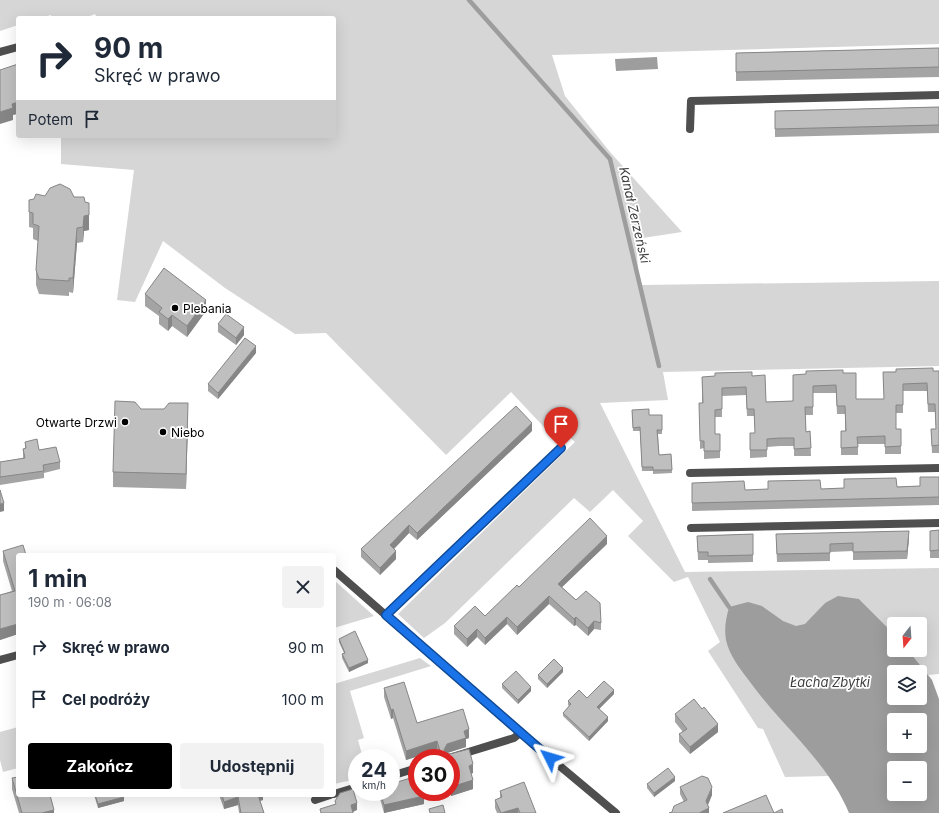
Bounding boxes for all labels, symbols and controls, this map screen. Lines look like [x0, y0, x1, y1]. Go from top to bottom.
text: 90 m [94, 31, 163, 65]
icon: right [28, 32, 80, 84]
text: Skręć w prawo [94, 65, 221, 86]
icon: arrive [81, 108, 103, 130]
text: Potem [28, 110, 73, 129]
water label: Kanał Zerzeński [616, 165, 654, 266]
place label: Plebania [183, 301, 232, 316]
marker: Plebania [170, 303, 180, 313]
pin [544, 407, 578, 448]
icon: arrive [550, 413, 572, 435]
place label: Otwarte Drzwi [36, 415, 117, 430]
marker: Otwarte Drzwi [120, 417, 130, 427]
place label: Niebo [171, 425, 205, 440]
marker: Niebo [158, 427, 168, 437]
text: 1 min [28, 564, 87, 593]
button: close [282, 566, 324, 608]
text: 190 m · 06:08 [28, 594, 112, 610]
north arrow [887, 617, 927, 657]
map controls [887, 617, 927, 801]
icon: right [28, 636, 50, 658]
text: Skręć w prawo [62, 638, 170, 657]
text: 90 m [288, 638, 324, 657]
button: layers [887, 665, 927, 705]
water label: Łacha Zbytki [790, 674, 871, 690]
icon: arrive [28, 688, 50, 710]
text: Cel podróży [62, 690, 150, 709]
text: 100 m [282, 690, 324, 709]
button: + [887, 713, 927, 753]
position arrow [529, 737, 571, 779]
button: Zakończ [28, 743, 172, 789]
button: Udostępnij [180, 743, 324, 789]
speed limit sign: 30 [408, 749, 460, 801]
text: 24 [361, 758, 387, 782]
button: − [887, 761, 927, 801]
text: km/h [362, 779, 386, 791]

